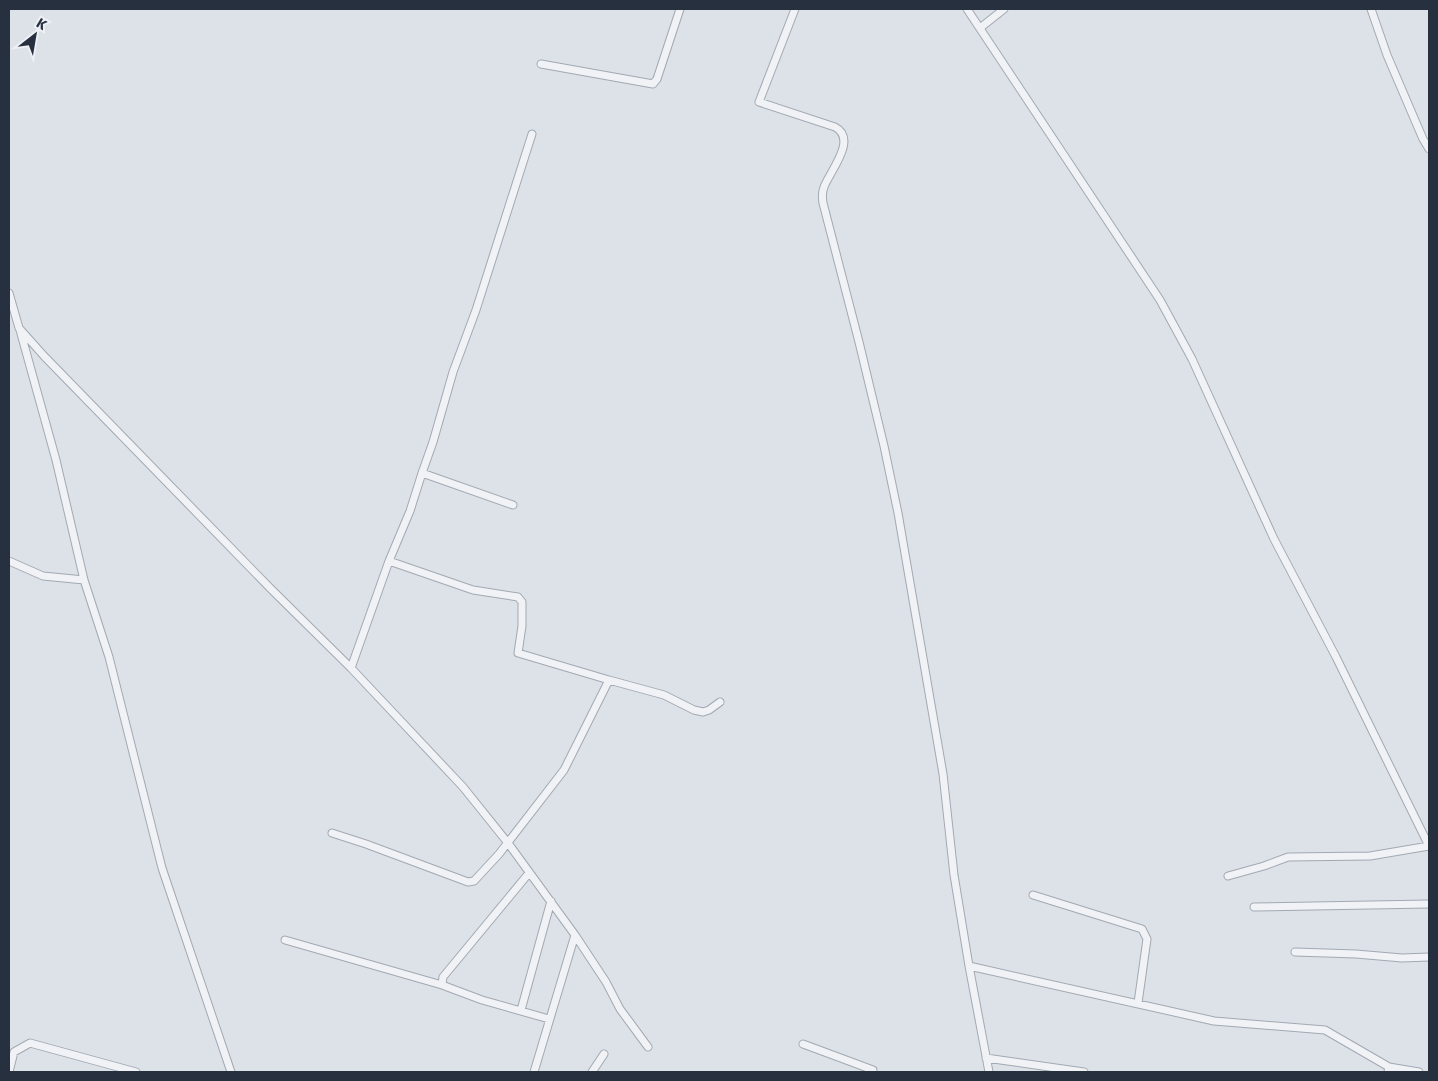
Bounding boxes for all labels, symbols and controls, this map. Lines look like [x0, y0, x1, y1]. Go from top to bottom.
north arrow [10, 10, 60, 60]
text: K [33, 15, 51, 34]

